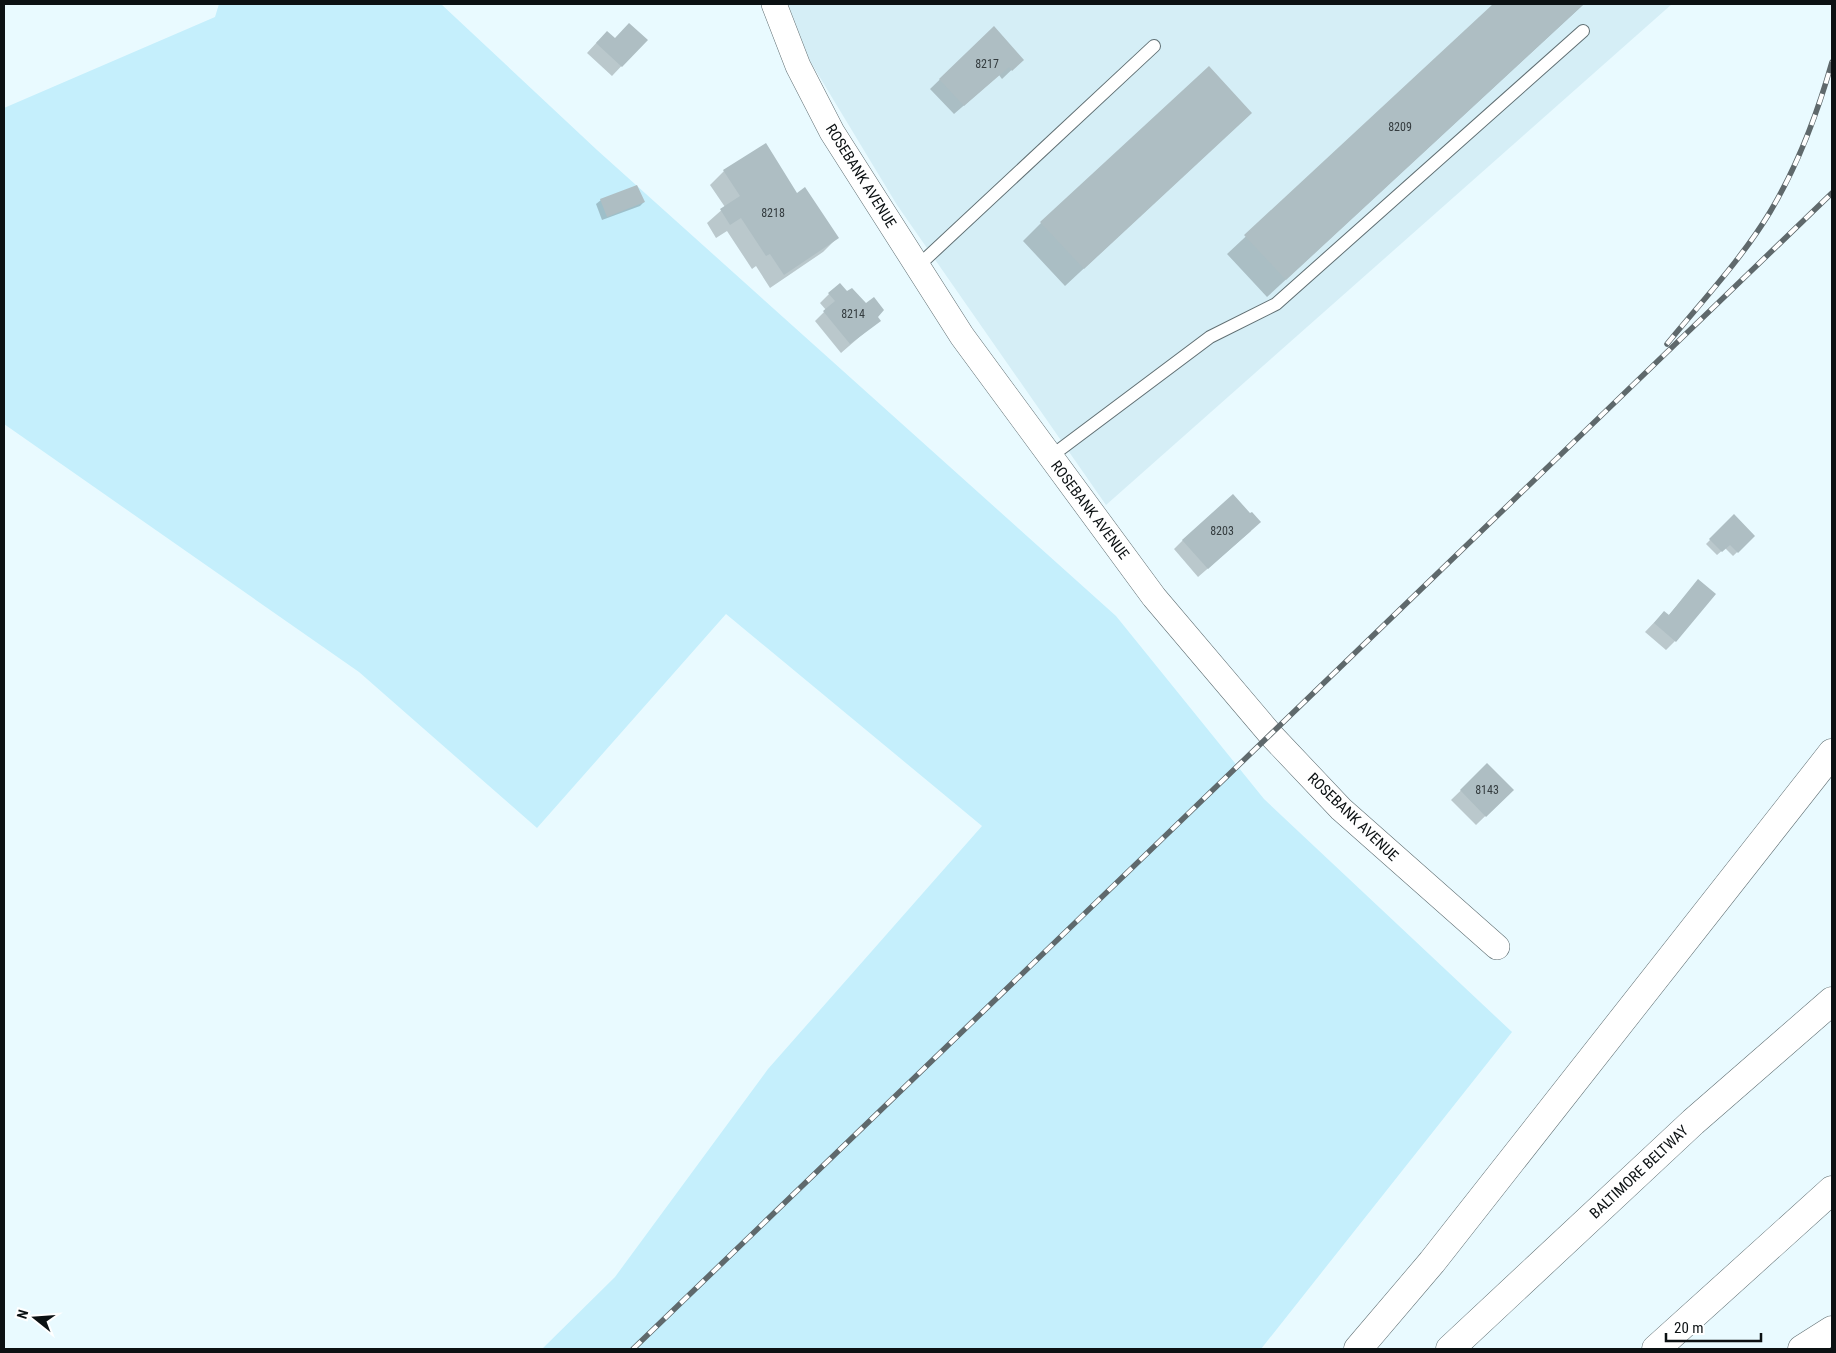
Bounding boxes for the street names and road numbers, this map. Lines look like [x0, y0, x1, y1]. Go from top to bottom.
street label: ROSEBANK AVENUE [822, 121, 900, 231]
street label: ROSEBANK AVENUE [1047, 457, 1133, 563]
street label: ROSEBANK AVENUE [1304, 769, 1402, 865]
street label: BALTIMORE BELTWAY [1586, 1122, 1692, 1222]

